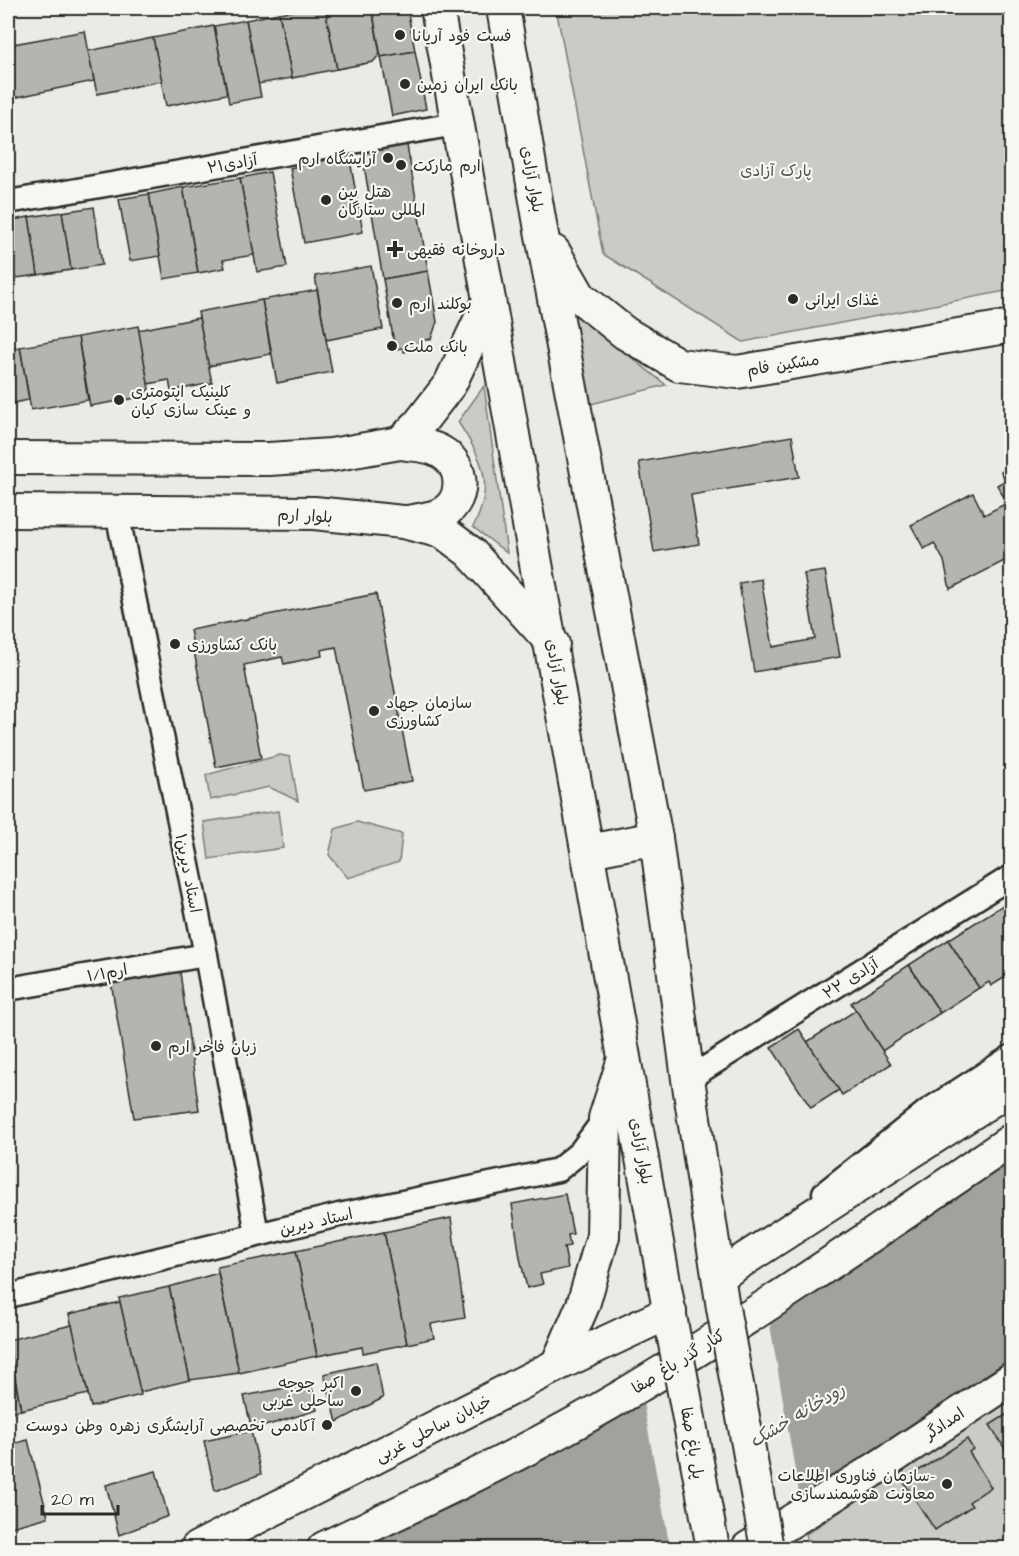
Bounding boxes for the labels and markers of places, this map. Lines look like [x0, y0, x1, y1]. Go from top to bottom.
place label: فست فود آریانا [412, 25, 511, 47]
marker: فست فود آریانا [393, 28, 407, 42]
place label: بانک ایران زمین [417, 74, 518, 96]
marker: بانک ایران زمین [398, 77, 412, 91]
place label: آرایشگاه ارم [298, 148, 377, 171]
marker: آرایشگاه ارم [381, 151, 395, 165]
place label: ارم مارکت [413, 155, 481, 178]
marker: ارم مارکت [394, 158, 408, 172]
place label: هتل بین المللی ستارگان [338, 181, 425, 221]
marker: هتل بین المللی ستارگان [319, 193, 333, 207]
place label: داروخانه فقیهی [407, 239, 506, 261]
marker: داروخانه فقیهی [388, 242, 402, 256]
place label: غذای ایرانی [805, 289, 879, 311]
marker: غذای ایرانی [786, 292, 800, 306]
place label: بوکلند ارم [409, 293, 472, 316]
marker: بوکلند ارم [390, 296, 404, 310]
place label: بانک ملت [404, 336, 468, 358]
marker: بانک ملت [385, 339, 399, 353]
place label: کلینیک اپتومتری و عینک سازی کیان [131, 381, 251, 421]
marker: کلینیک اپتومتری و عینک سازی کیان [112, 393, 126, 407]
place label: بانک کشاورزی [187, 634, 277, 656]
marker: بانک کشاورزی [168, 637, 182, 651]
place label: سازمان جهاد کشاورزی [386, 692, 472, 732]
marker: سازمان جهاد کشاورزی [367, 704, 381, 718]
place label: زبان فاخر ارم [168, 1036, 257, 1059]
marker: زبان فاخر ارم [149, 1039, 163, 1053]
place label: اکبر جوجه ساحلی غربی [262, 1372, 344, 1412]
marker: اکبر جوجه ساحلی غربی [349, 1384, 363, 1398]
place label: آکادمی تخصصی آرایشگری زهره وطن دوست [26, 1415, 316, 1437]
marker: آکادمی تخصصی آرایشگری زهره وطن دوست [320, 1418, 334, 1432]
place label: سازمان فناوری اطلاعات- معاونت هوشمندسازی [778, 1465, 935, 1505]
marker: سازمان فناوری اطلاعات- معاونت هوشمندسازی [940, 1477, 954, 1491]

